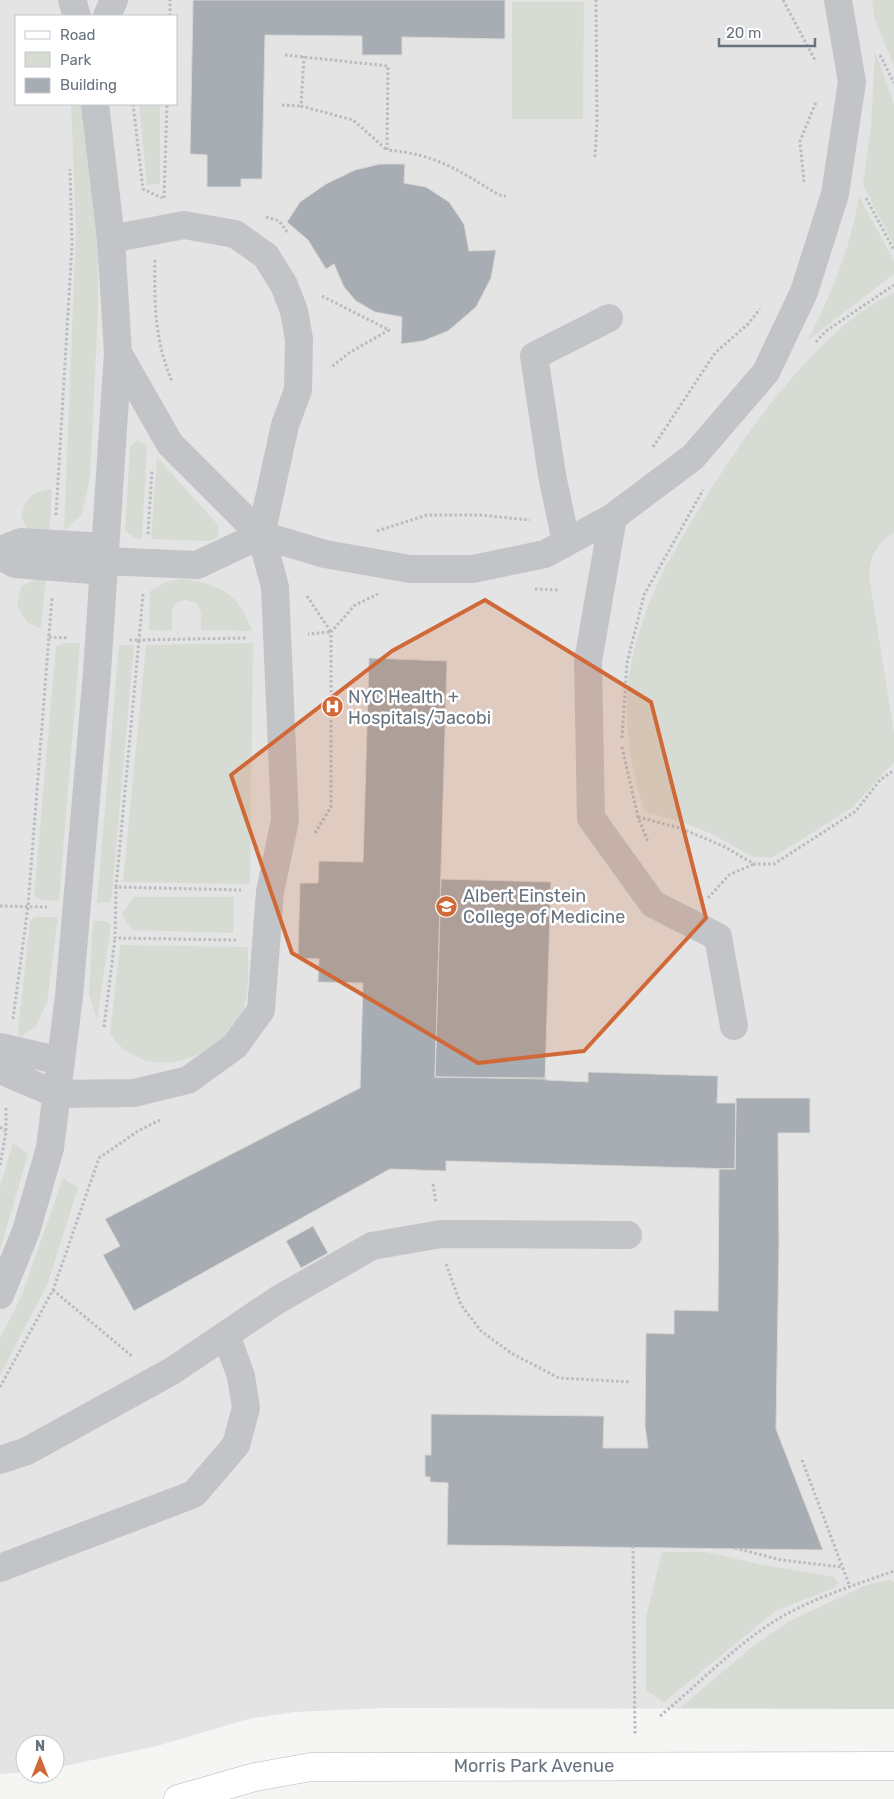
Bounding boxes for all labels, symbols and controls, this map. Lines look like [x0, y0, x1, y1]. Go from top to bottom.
legend [15, 15, 178, 105]
scale bar [719, 15, 815, 47]
text: 20 m [726, 24, 761, 42]
text: Road [60, 26, 96, 44]
text: Park [60, 51, 91, 69]
text: Building [60, 76, 117, 94]
place label: NYC Health + Hospitals/Jacobi [348, 686, 491, 729]
hospital icon: NYC Health + Hospitals/Jacobi [320, 695, 344, 719]
place label: Albert Einstein College of Medicine [463, 885, 625, 928]
school or university icon: Albert Einstein College of Medicine [435, 894, 459, 918]
north arrow [15, 1734, 65, 1784]
text: N [35, 1738, 45, 1755]
street label: Morris Park Avenue [454, 1755, 614, 1777]

